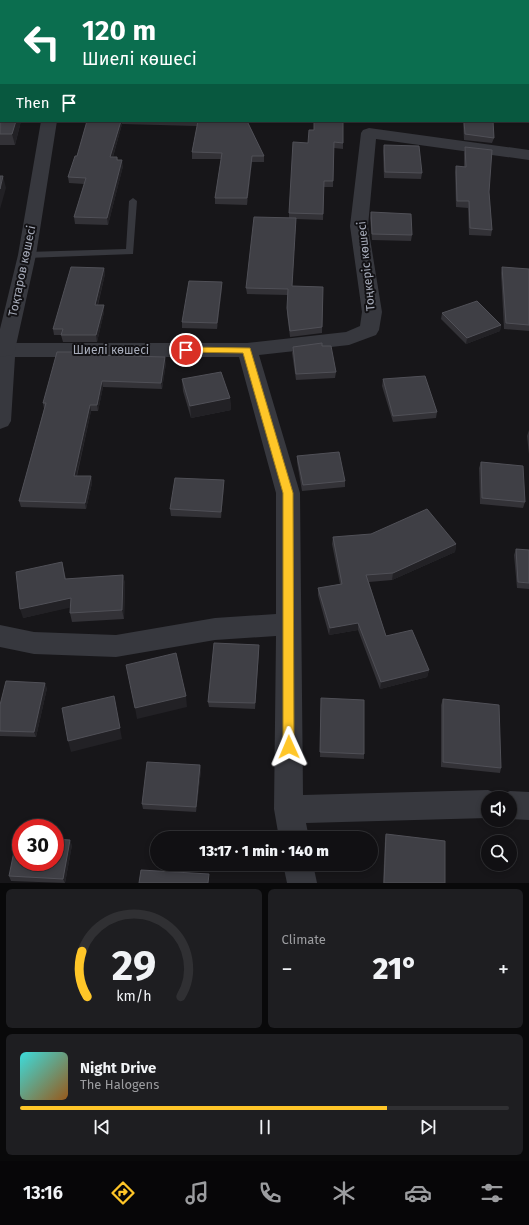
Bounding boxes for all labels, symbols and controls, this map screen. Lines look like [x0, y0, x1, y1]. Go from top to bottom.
text: 120 m [82, 14, 156, 47]
icon: left [16, 16, 68, 68]
text: Шиелі көшесі [82, 48, 197, 70]
icon: arrive [58, 92, 80, 114]
text: Then [16, 94, 50, 112]
street label: Тоңкерiс көшесі [354, 220, 378, 312]
street label: Тоқтаров көшесі [6, 224, 38, 318]
pin [169, 333, 203, 367]
icon: arrive [175, 339, 197, 361]
street label: Шиелі көшесі [73, 343, 149, 357]
position arrow [268, 726, 310, 768]
map controls [481, 791, 517, 871]
button: sound [481, 791, 517, 827]
speed limit sign: 30 [12, 819, 64, 871]
button: search [481, 835, 517, 871]
text: 13:17 · 1 min · 140 m [199, 842, 329, 860]
text: Climate [282, 932, 326, 947]
text: 29 [112, 940, 156, 990]
text: 21° [373, 951, 418, 987]
text: − [282, 956, 293, 983]
text: + [498, 956, 509, 983]
text: km/h [116, 987, 151, 1004]
text: Night Drive [80, 1059, 156, 1077]
text: The Halogens [80, 1077, 159, 1092]
icon: previous [91, 1116, 113, 1138]
icon: pause [254, 1116, 276, 1138]
icon: next [417, 1116, 439, 1138]
icon: directions [109, 1179, 137, 1207]
icon: music [183, 1179, 211, 1207]
icon: phone [256, 1179, 284, 1207]
icon: climate [330, 1179, 358, 1207]
icon: car [404, 1179, 432, 1207]
icon: filters [478, 1179, 506, 1207]
text: 13:16 [23, 1182, 63, 1204]

